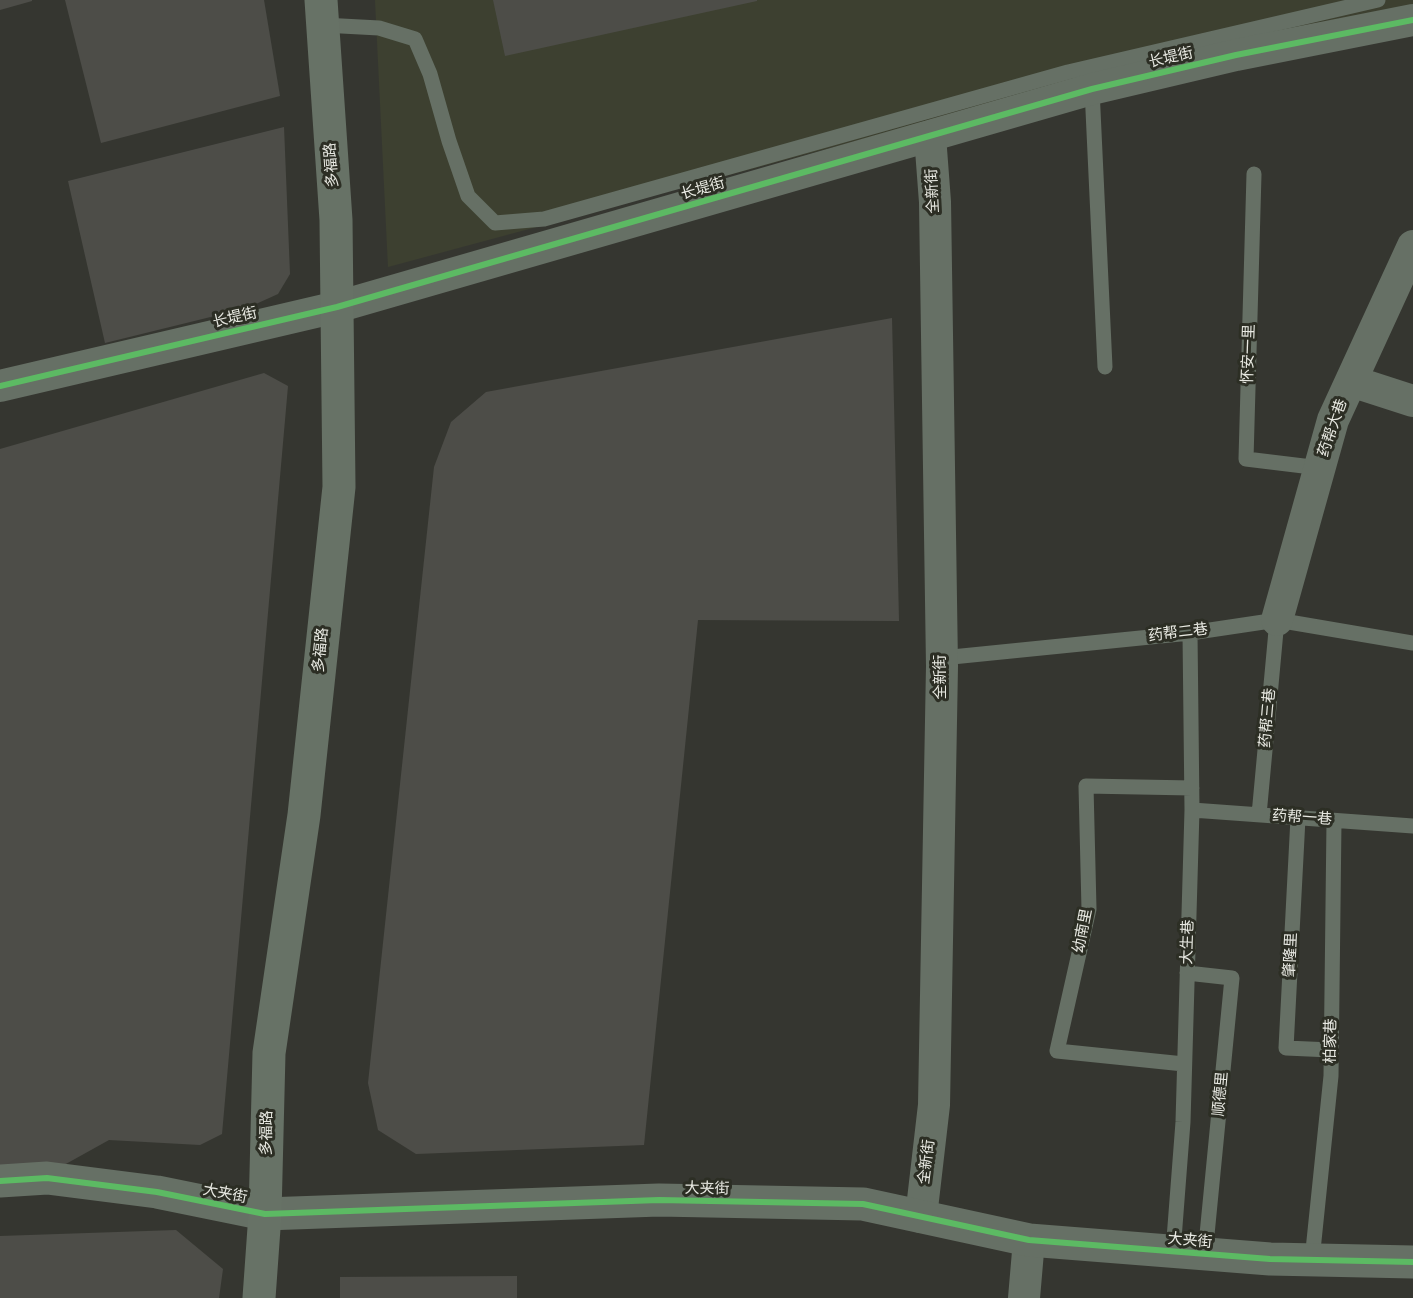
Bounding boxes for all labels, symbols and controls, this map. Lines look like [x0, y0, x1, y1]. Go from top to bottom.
street label: 长堤街 [1147, 44, 1195, 72]
street label: 多福路 [321, 142, 343, 188]
street label: 全新街 [923, 168, 943, 214]
street label: 长堤街 [679, 174, 727, 204]
street label: 长堤街 [211, 304, 259, 332]
street label: 怀安一里 [1239, 324, 1259, 384]
street label: 药帮大巷 [1315, 397, 1351, 459]
street label: 药帮二巷 [1147, 620, 1209, 646]
street label: 多福路 [310, 627, 332, 673]
street label: 全新街 [932, 655, 950, 699]
street label: 药帮三巷 [1256, 687, 1280, 749]
street label: 药帮一巷 [1271, 807, 1333, 829]
street label: 幼南里 [1070, 907, 1096, 955]
street label: 大生巷 [1178, 919, 1198, 965]
street label: 肇隆里 [1281, 932, 1301, 978]
street label: 柏家巷 [1322, 1018, 1340, 1064]
street label: 顺德里 [1210, 1071, 1232, 1117]
street label: 多福路 [258, 1110, 276, 1156]
street label: 全新街 [915, 1139, 939, 1185]
street label: 大夹街 [684, 1180, 730, 1198]
street label: 大夹街 [201, 1181, 249, 1207]
street label: 大夹街 [1167, 1230, 1213, 1252]

